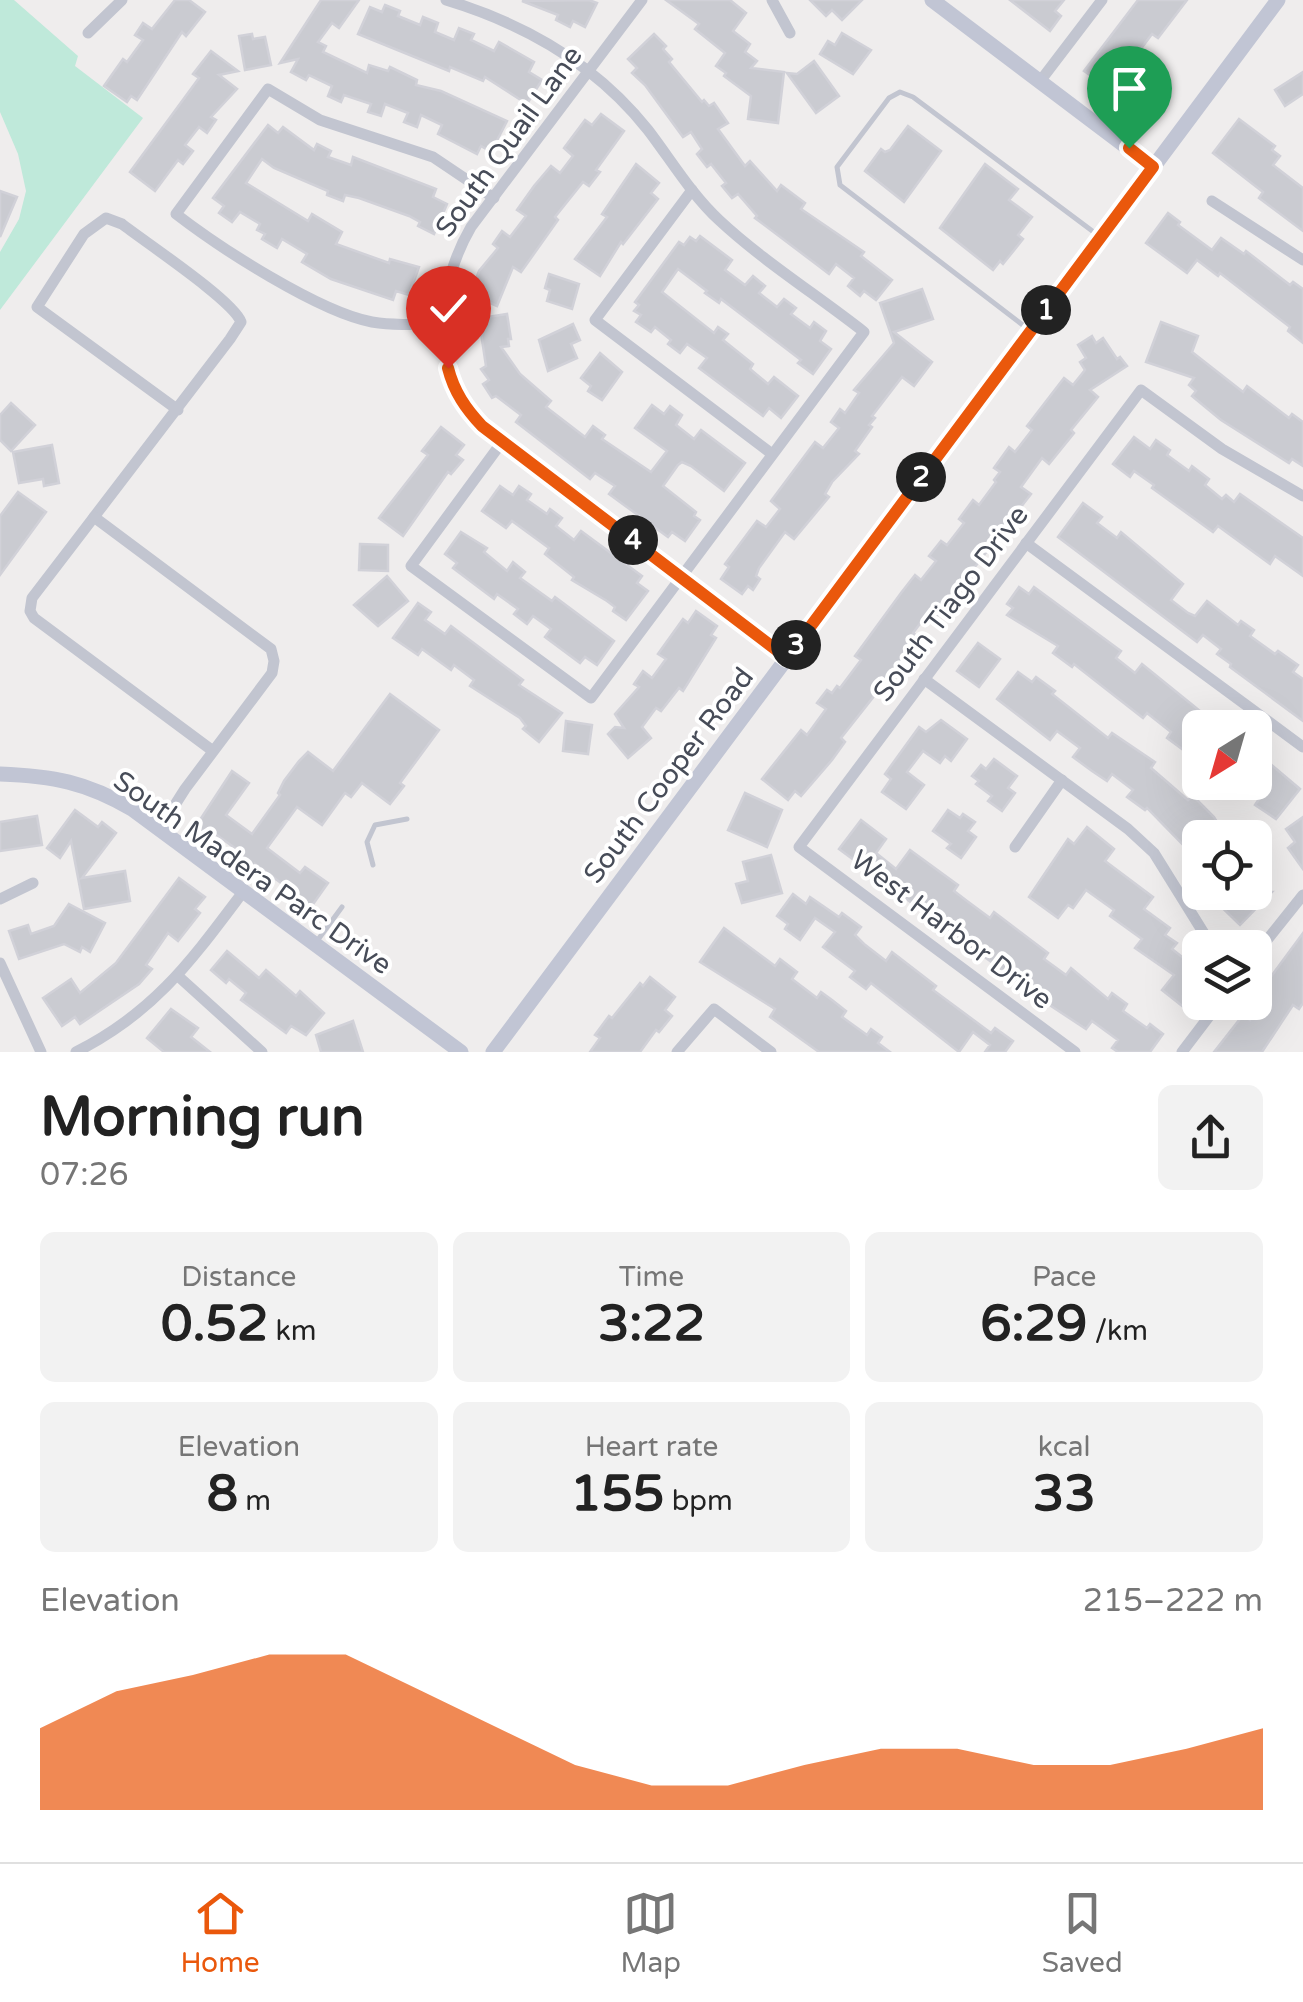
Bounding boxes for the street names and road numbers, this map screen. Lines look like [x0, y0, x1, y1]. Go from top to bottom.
street label: South Quail Lane [428, 40, 589, 244]
street label: South Tiago Drive [866, 499, 1036, 708]
street label: South Cooper Road [577, 661, 761, 890]
street label: South Madera Parc Drive [107, 764, 398, 982]
street label: West Harbor Drive [844, 843, 1059, 1017]

